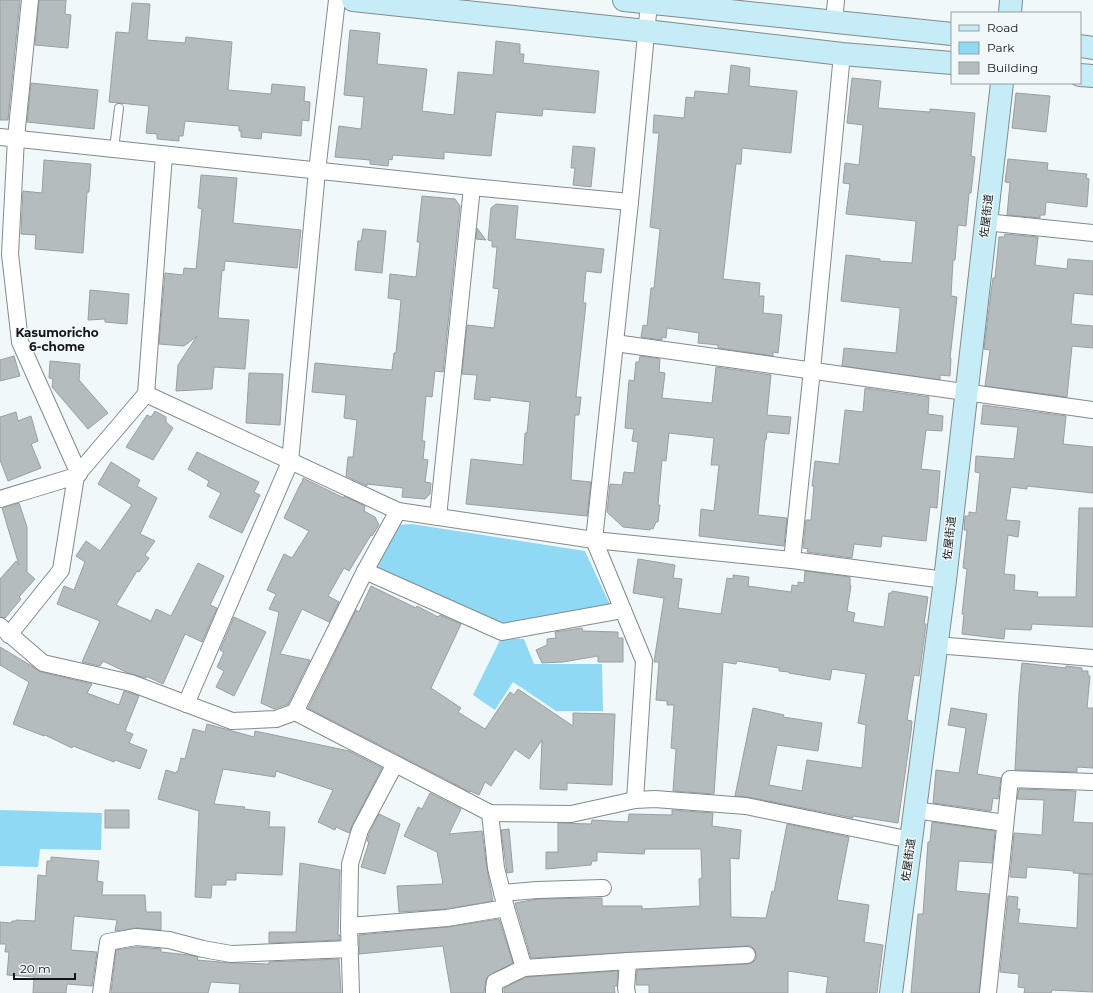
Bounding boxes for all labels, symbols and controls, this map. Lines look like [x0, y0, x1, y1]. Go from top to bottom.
legend [951, 12, 1081, 84]
text: Road [987, 20, 1018, 35]
text: Park [987, 40, 1015, 55]
text: Building [987, 60, 1038, 75]
street label: 佐屋街道 [976, 193, 996, 239]
district label: Kasumoricho 6-chome [15, 325, 99, 354]
street label: 佐屋街道 [940, 515, 958, 561]
street label: 佐屋街道 [898, 837, 918, 883]
scale bar [14, 955, 75, 981]
text: 20 m [20, 961, 51, 976]

